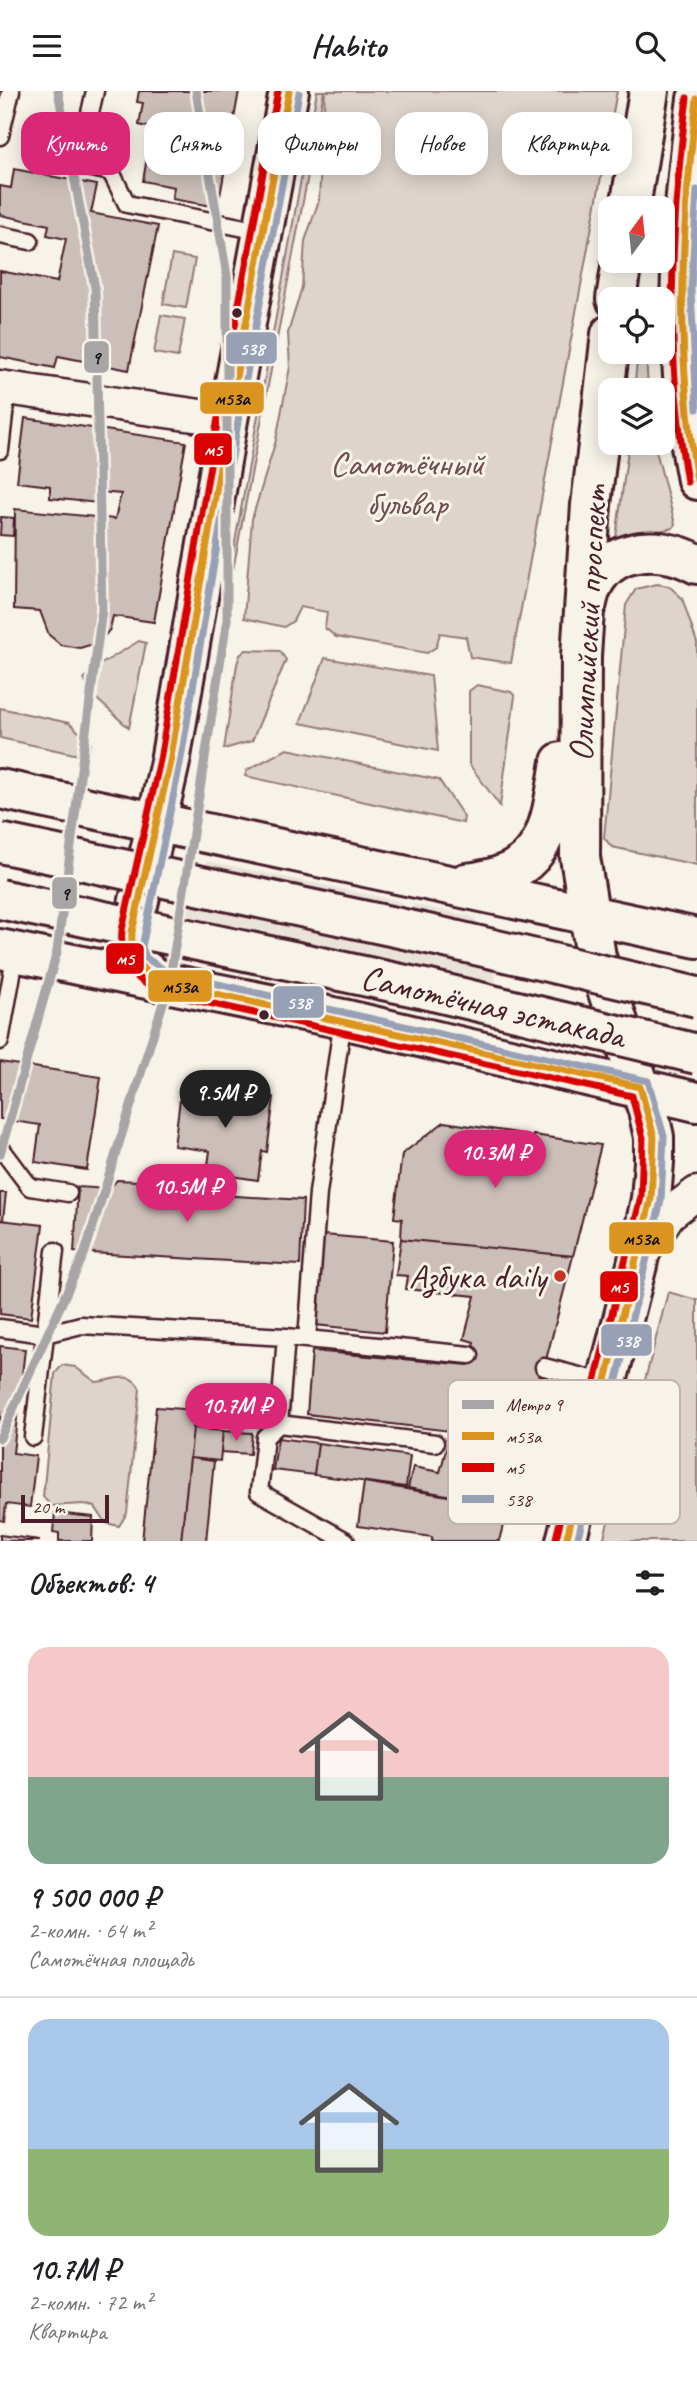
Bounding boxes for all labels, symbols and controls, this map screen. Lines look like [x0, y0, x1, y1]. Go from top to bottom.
text: Habito [311, 25, 386, 66]
icon: menu [28, 27, 66, 65]
icon: search [631, 27, 669, 65]
chip: Купить [21, 112, 130, 175]
chip: Снять [144, 112, 244, 175]
chip: Фильтры [258, 112, 381, 175]
chip: Новое [395, 112, 488, 175]
chip: Квартира [502, 112, 632, 175]
north arrow [598, 196, 676, 273]
map controls [598, 196, 675, 455]
button: locate [598, 287, 675, 364]
unlabelled marker [230, 306, 244, 320]
line badge: 538 [225, 331, 278, 365]
text: 538 [239, 337, 267, 361]
line badge: 9 [83, 340, 110, 374]
text: 9 [92, 346, 103, 370]
button: layers [598, 378, 675, 455]
line badge: м53а [199, 381, 265, 415]
text: м53а [214, 387, 251, 411]
line badge: м5 [193, 432, 233, 466]
text: м5 [204, 438, 224, 462]
park label: Самотёчный бульвар [330, 441, 487, 526]
street label: Олимпийский проспект [558, 482, 617, 763]
line badge: 9 [51, 876, 78, 910]
text: 9 [61, 882, 72, 906]
line badge: м5 [105, 942, 145, 975]
text: м5 [116, 947, 136, 971]
street label: Самотёчная эстакада [357, 954, 632, 1059]
line badge: м53а [147, 969, 213, 1003]
text: м53а [162, 975, 199, 999]
line badge: 538 [272, 985, 325, 1019]
text: 538 [286, 991, 314, 1015]
unlabelled marker [257, 1008, 271, 1022]
pin: 9.5M ₽ [168, 1070, 282, 1130]
text: 9.5M ₽ [196, 1078, 254, 1107]
pin: 10.3M ₽ [430, 1131, 560, 1190]
text: 10.3M ₽ [460, 1138, 530, 1167]
pin: 10.5M ₽ [122, 1165, 252, 1224]
text: 10.5M ₽ [152, 1172, 222, 1201]
line badge: м53а [608, 1221, 675, 1255]
text: м53а [623, 1227, 660, 1251]
place label: Азбука daily [409, 1254, 549, 1299]
marker: Азбука daily [552, 1268, 568, 1284]
line badge: м5 [599, 1270, 639, 1303]
text: м5 [610, 1275, 630, 1299]
line badge: 538 [600, 1323, 653, 1357]
text: 538 [614, 1329, 642, 1353]
legend [448, 1380, 680, 1524]
pin: 10.7M ₽ [171, 1383, 301, 1443]
text: 10.7M ₽ [201, 1391, 271, 1420]
text: Метро 9 [506, 1393, 564, 1417]
text: м53а [506, 1425, 543, 1449]
text: м5 [506, 1456, 526, 1480]
text: 538 [506, 1488, 534, 1512]
scale bar [21, 1492, 108, 1524]
text: 20 m [32, 1495, 64, 1519]
text: Объектов: 4 [28, 1564, 153, 1602]
icon: filters [631, 1564, 669, 1602]
icon: home [286, 1693, 412, 1819]
text: 9 500 000 ₽ [28, 1878, 159, 1916]
text: 2-комн. · 64 m² [28, 1916, 152, 1945]
text: Самотёчная площадь [28, 1945, 194, 1974]
icon: home [286, 2065, 412, 2191]
text: 10.7M ₽ [28, 2250, 119, 2288]
text: 2-комн. · 72 m² [28, 2288, 152, 2317]
text: Квартира [28, 2317, 106, 2346]

